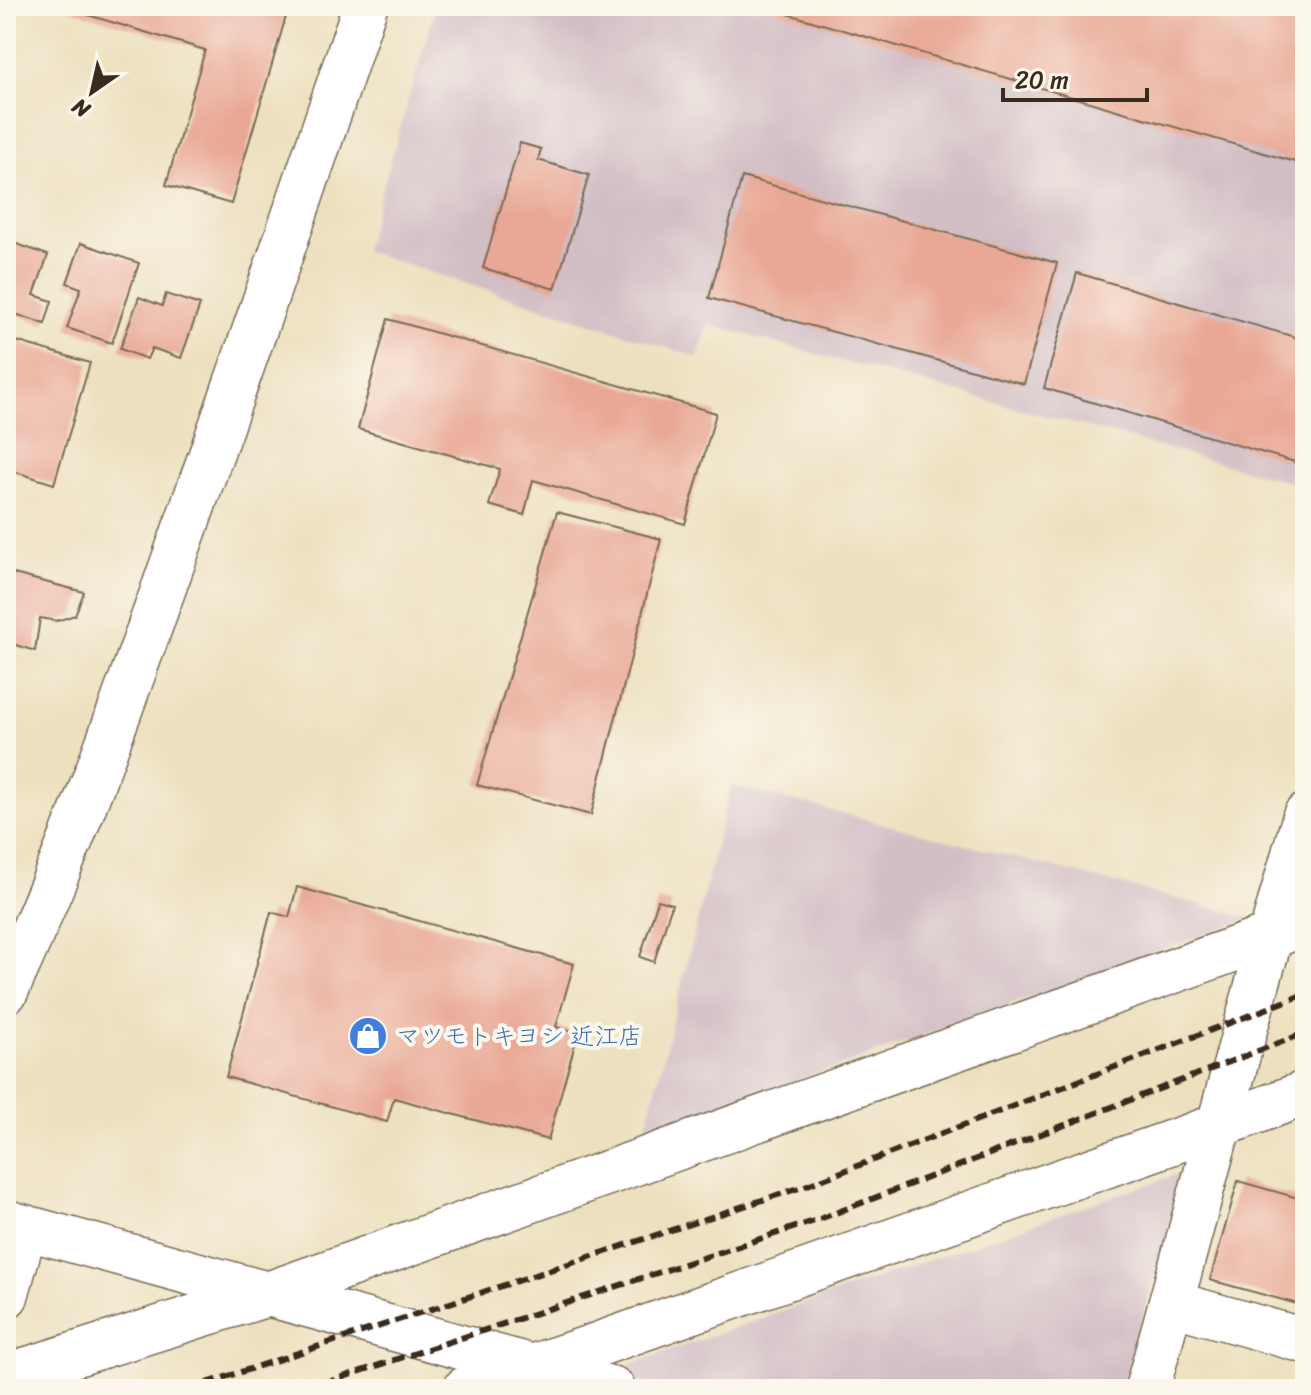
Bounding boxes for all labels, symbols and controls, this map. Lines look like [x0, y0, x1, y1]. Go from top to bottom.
north arrow [52, 52, 132, 132]
scale bar [1003, 52, 1147, 102]
text: 20 m [1015, 59, 1069, 101]
text: N [63, 87, 99, 129]
shop icon: マツモトキヨシ 近江店 [347, 1015, 389, 1057]
place label: マツモトキヨシ 近江店 [396, 1015, 642, 1057]

